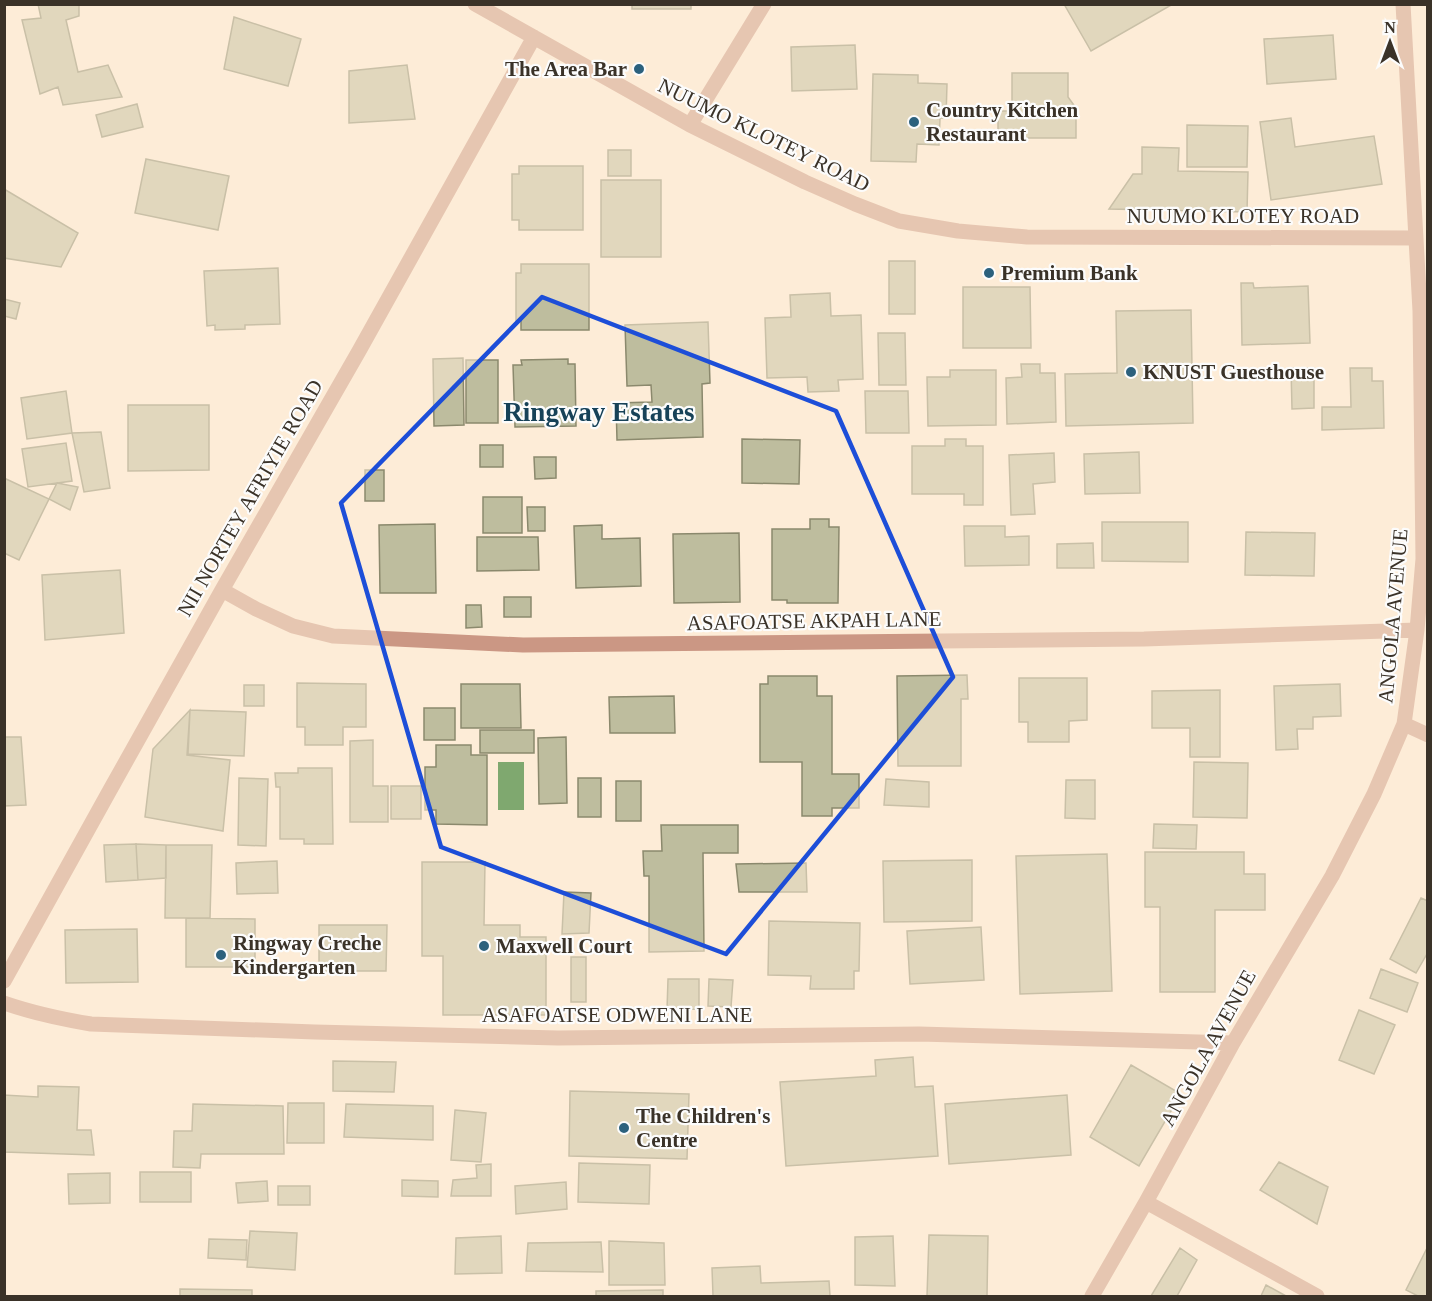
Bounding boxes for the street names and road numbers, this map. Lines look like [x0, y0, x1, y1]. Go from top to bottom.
street label: NUUMO KLOTEY ROAD [654, 73, 874, 197]
street label: NUUMO KLOTEY ROAD [1127, 204, 1359, 228]
street label: NII NORTEY AFRIYIE ROAD [172, 375, 328, 621]
street label: ANGOLA AVENUE [1373, 528, 1413, 704]
street label: ASAFOATSE AKPAH LANE [686, 607, 942, 635]
street label: ANGOLA AVENUE [1155, 966, 1261, 1130]
street label: ASAFOATSE ODWENI LANE [482, 1003, 752, 1027]

